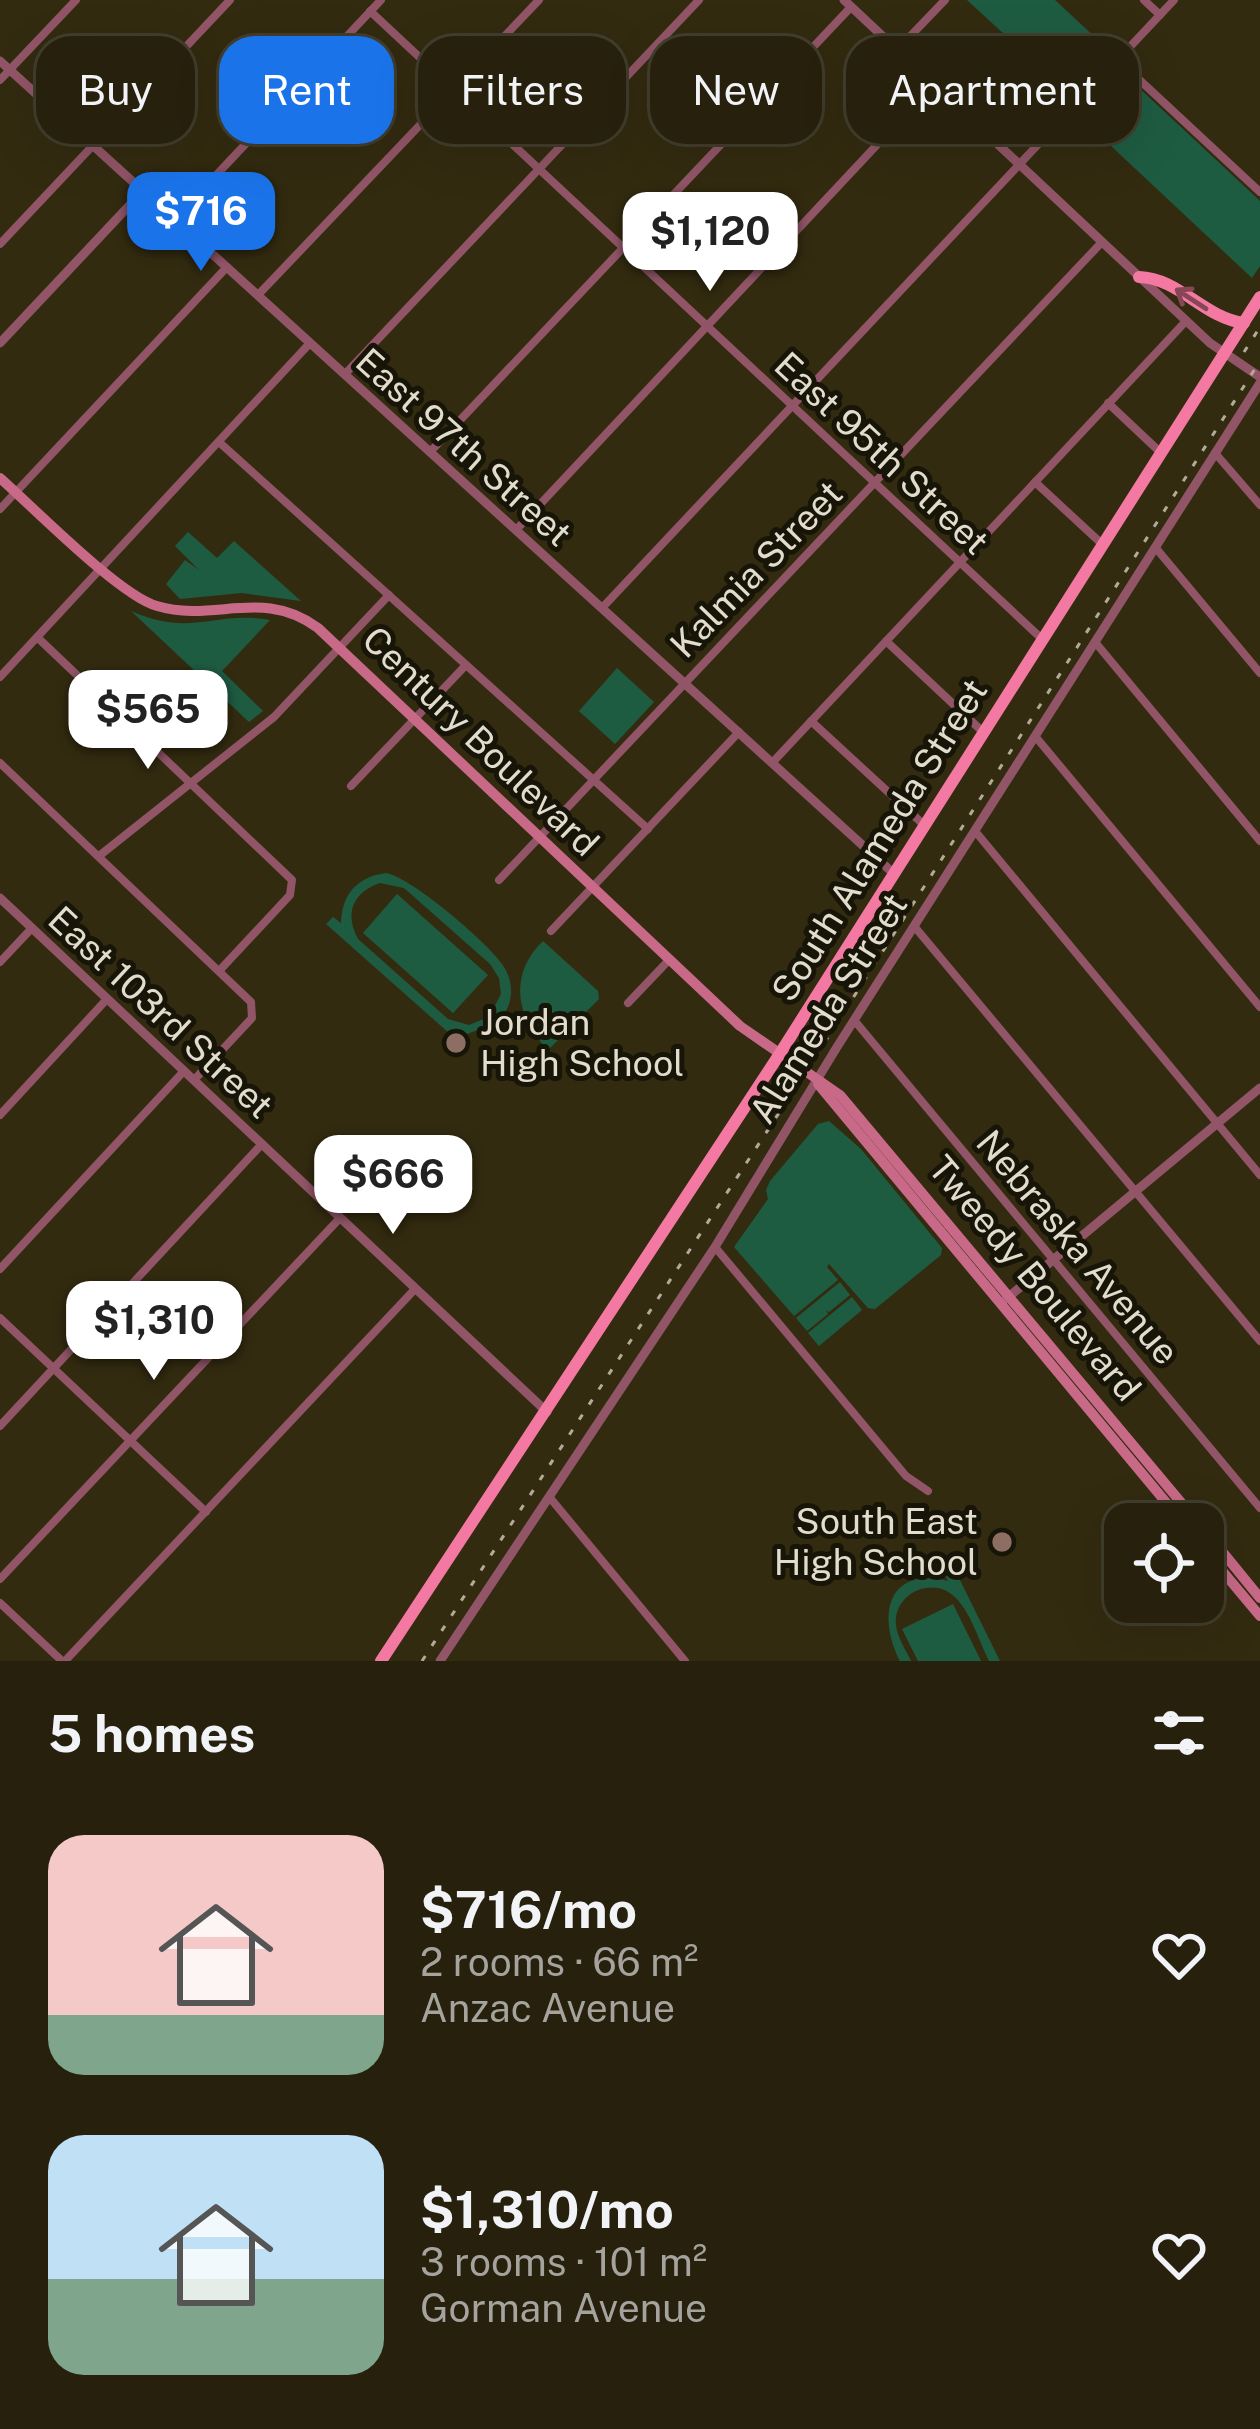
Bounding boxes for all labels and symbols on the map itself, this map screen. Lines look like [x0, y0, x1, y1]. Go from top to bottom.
pin: $716 [130, 172, 272, 274]
pin: $1,120 [612, 192, 808, 294]
one-way arrow [1175, 287, 1209, 311]
street label: East 97th Street [348, 340, 580, 554]
street label: East 95th Street [767, 343, 997, 563]
street label: Kalmia Street [661, 472, 851, 666]
street label: Century Boulevard [355, 618, 607, 864]
pin: $565 [77, 670, 219, 772]
street label: South Alameda Street [762, 671, 996, 1009]
street label: Alameda Street [740, 885, 916, 1131]
street label: East 103rd Street [40, 898, 282, 1126]
place label: Jordan High School [480, 1001, 684, 1084]
marker: Jordan High School [443, 1030, 469, 1056]
street label: Nebraska Avenue [968, 1122, 1188, 1372]
pin: $666 [322, 1135, 464, 1237]
street label: Tweedy Boulevard [920, 1147, 1150, 1409]
pin: $1,310 [56, 1281, 252, 1383]
place label: South East High School [774, 1500, 978, 1583]
marker: South East High School [989, 1529, 1015, 1555]

